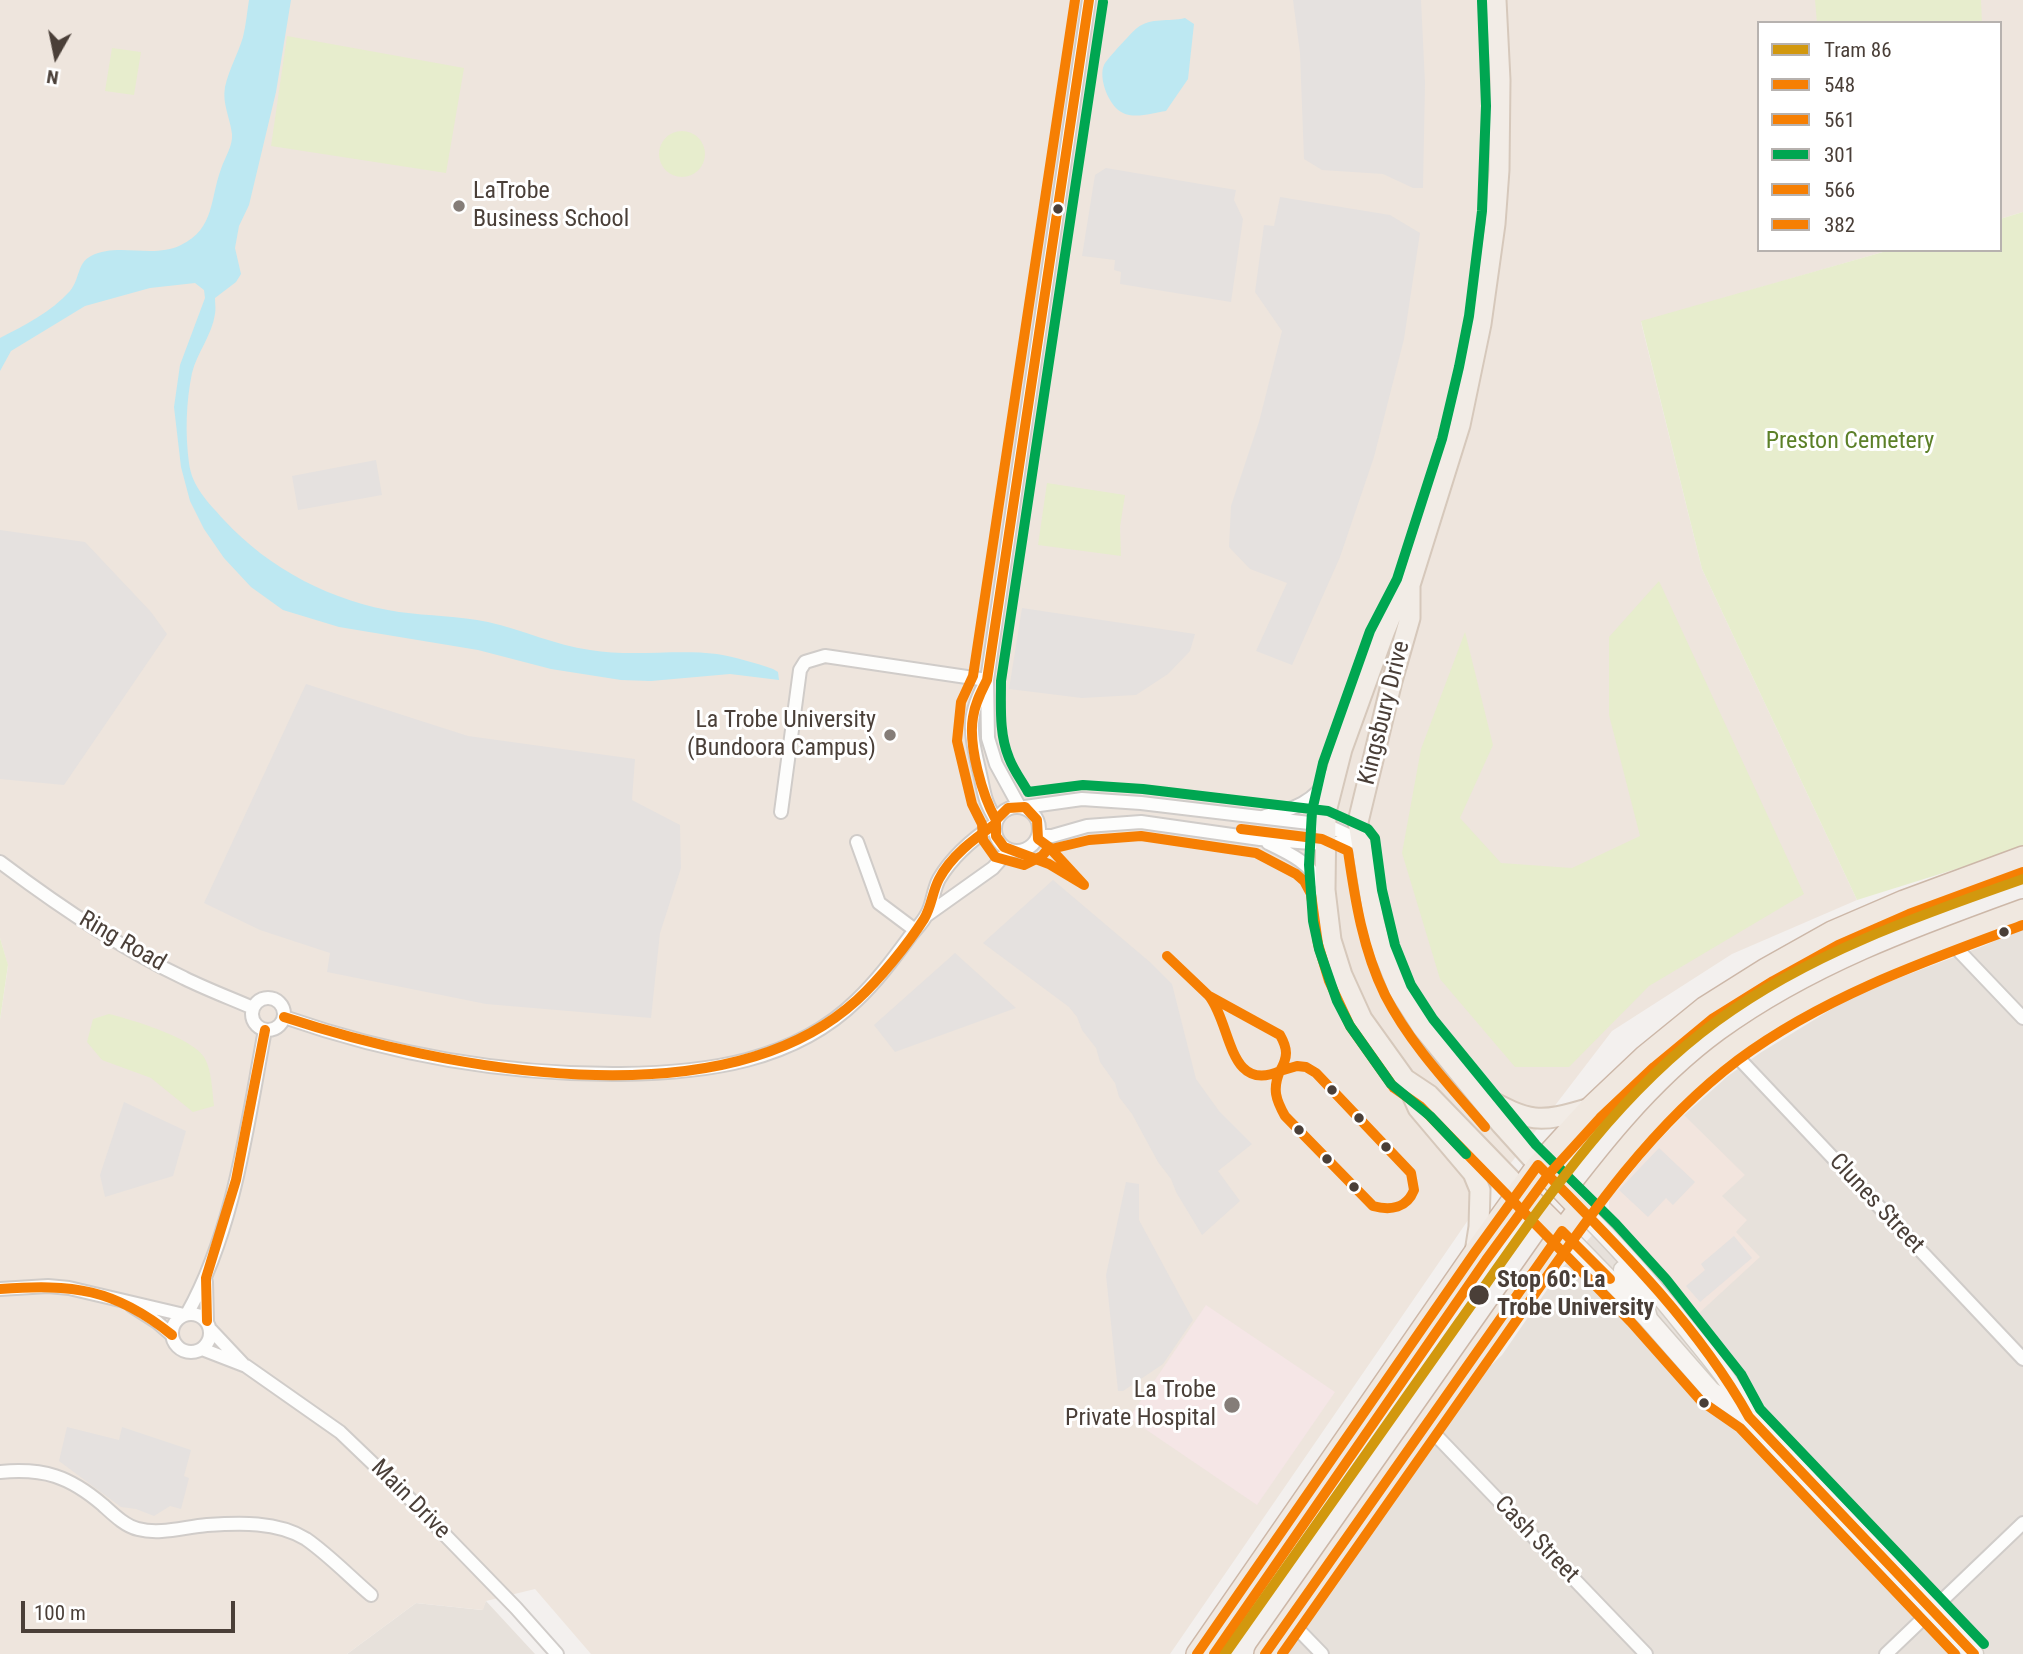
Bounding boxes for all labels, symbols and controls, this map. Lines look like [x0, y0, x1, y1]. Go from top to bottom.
north arrow [21, 21, 91, 91]
legend [1757, 21, 2002, 252]
text: Tram 86 [1824, 38, 1892, 62]
text: N [45, 65, 60, 90]
text: 548 [1824, 73, 1855, 97]
text: 561 [1824, 108, 1855, 132]
text: 301 [1824, 143, 1855, 167]
place label: LaTrobe Business School [473, 178, 629, 234]
text: 566 [1824, 178, 1855, 202]
marker: LaTrobe Business School [451, 198, 467, 214]
unlabelled marker [1051, 202, 1065, 216]
text: 382 [1824, 213, 1855, 237]
park label: Preston Cemetery [1766, 428, 1934, 456]
street label: Kingsbury Drive [1353, 638, 1417, 788]
place label: La Trobe University (Bundoora Campus) [687, 707, 876, 763]
marker: La Trobe University (Bundoora Campus) [882, 727, 898, 743]
street label: Ring Road [73, 906, 171, 978]
unlabelled marker [1997, 925, 2011, 939]
unlabelled marker [1325, 1083, 1339, 1097]
unlabelled marker [1352, 1111, 1366, 1125]
unlabelled marker [1292, 1123, 1306, 1137]
unlabelled marker [1379, 1140, 1393, 1154]
street label: Clunes Street [1822, 1148, 1930, 1260]
unlabelled marker [1320, 1152, 1334, 1166]
unlabelled marker [1347, 1180, 1361, 1194]
place label: Stop 60: La Trobe University [1497, 1267, 1654, 1323]
marker: Stop 60: La Trobe University [1467, 1283, 1491, 1307]
place label: La Trobe Private Hospital [1065, 1377, 1216, 1433]
marker: La Trobe Private Hospital [1222, 1395, 1242, 1415]
unlabelled marker [1697, 1396, 1711, 1410]
street label: Main Drive [364, 1454, 456, 1546]
street label: Cash Street [1488, 1491, 1584, 1589]
scale bar [24, 1588, 238, 1632]
text: 100 m [34, 1601, 86, 1625]

